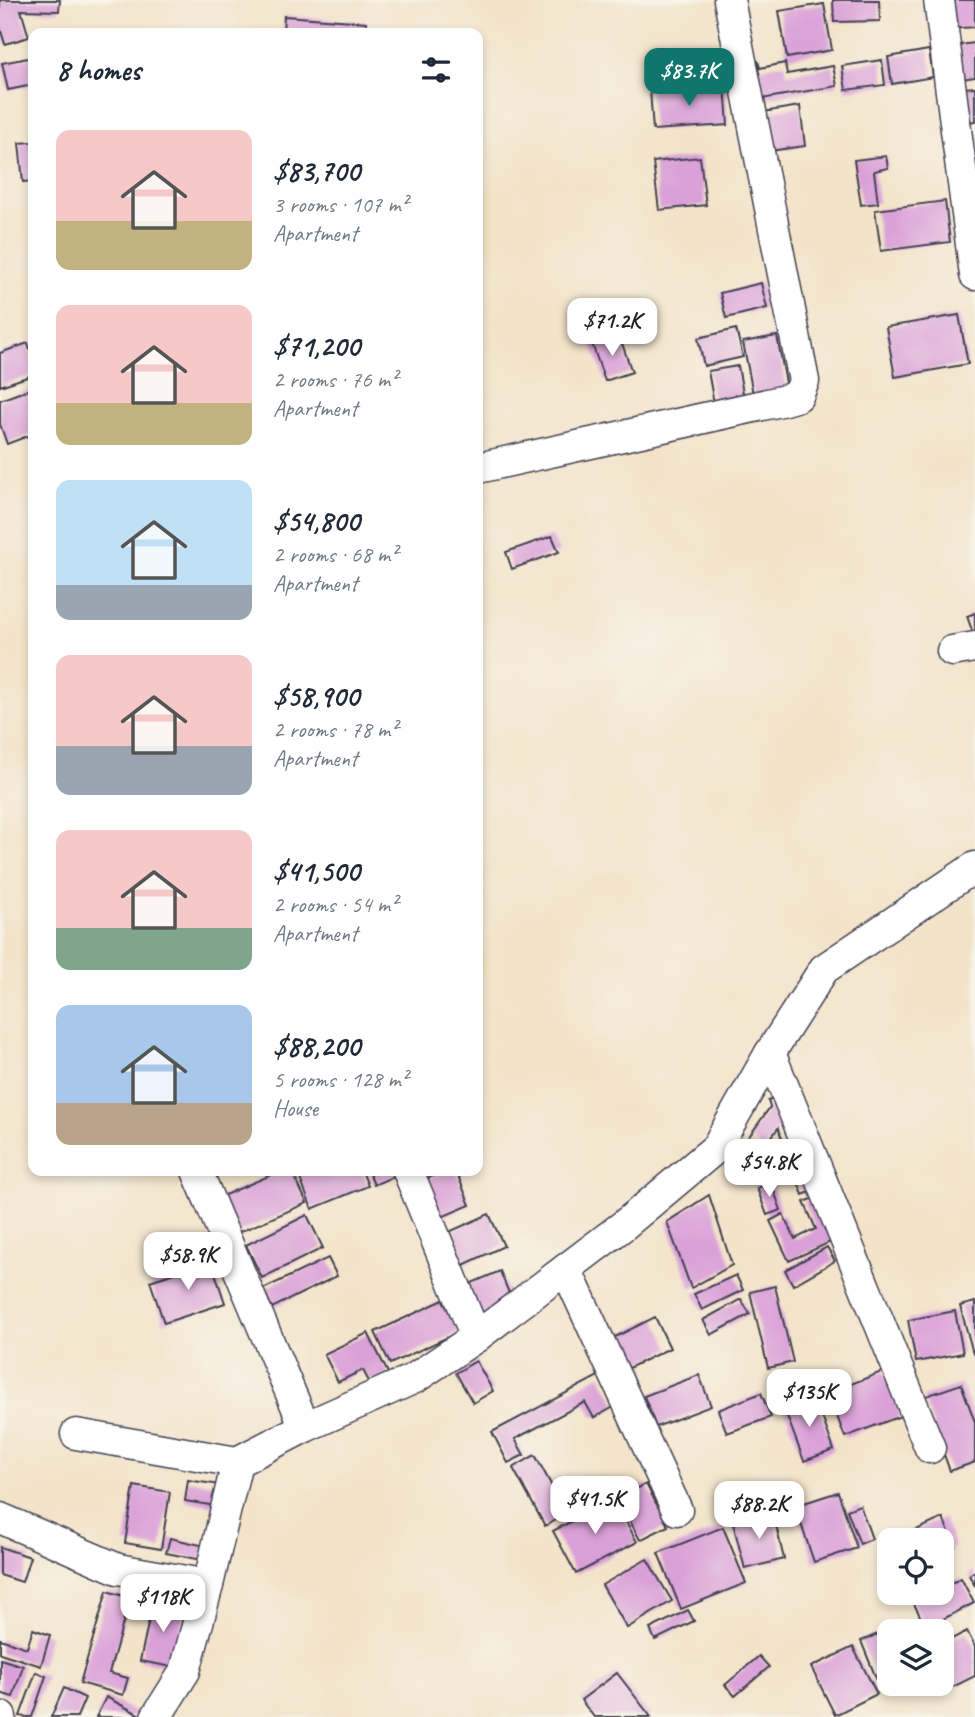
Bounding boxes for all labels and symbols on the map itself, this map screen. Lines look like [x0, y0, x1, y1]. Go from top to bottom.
pin: $83.7K [632, 48, 746, 108]
pin: $71.2K [555, 298, 669, 358]
pin: $54.8K [712, 1140, 826, 1199]
pin: $58.9K [131, 1232, 245, 1292]
pin: $135K [760, 1370, 858, 1429]
pin: $41.5K [538, 1476, 652, 1536]
pin: $88.2K [702, 1482, 816, 1541]
pin: $118K [114, 1574, 212, 1634]

